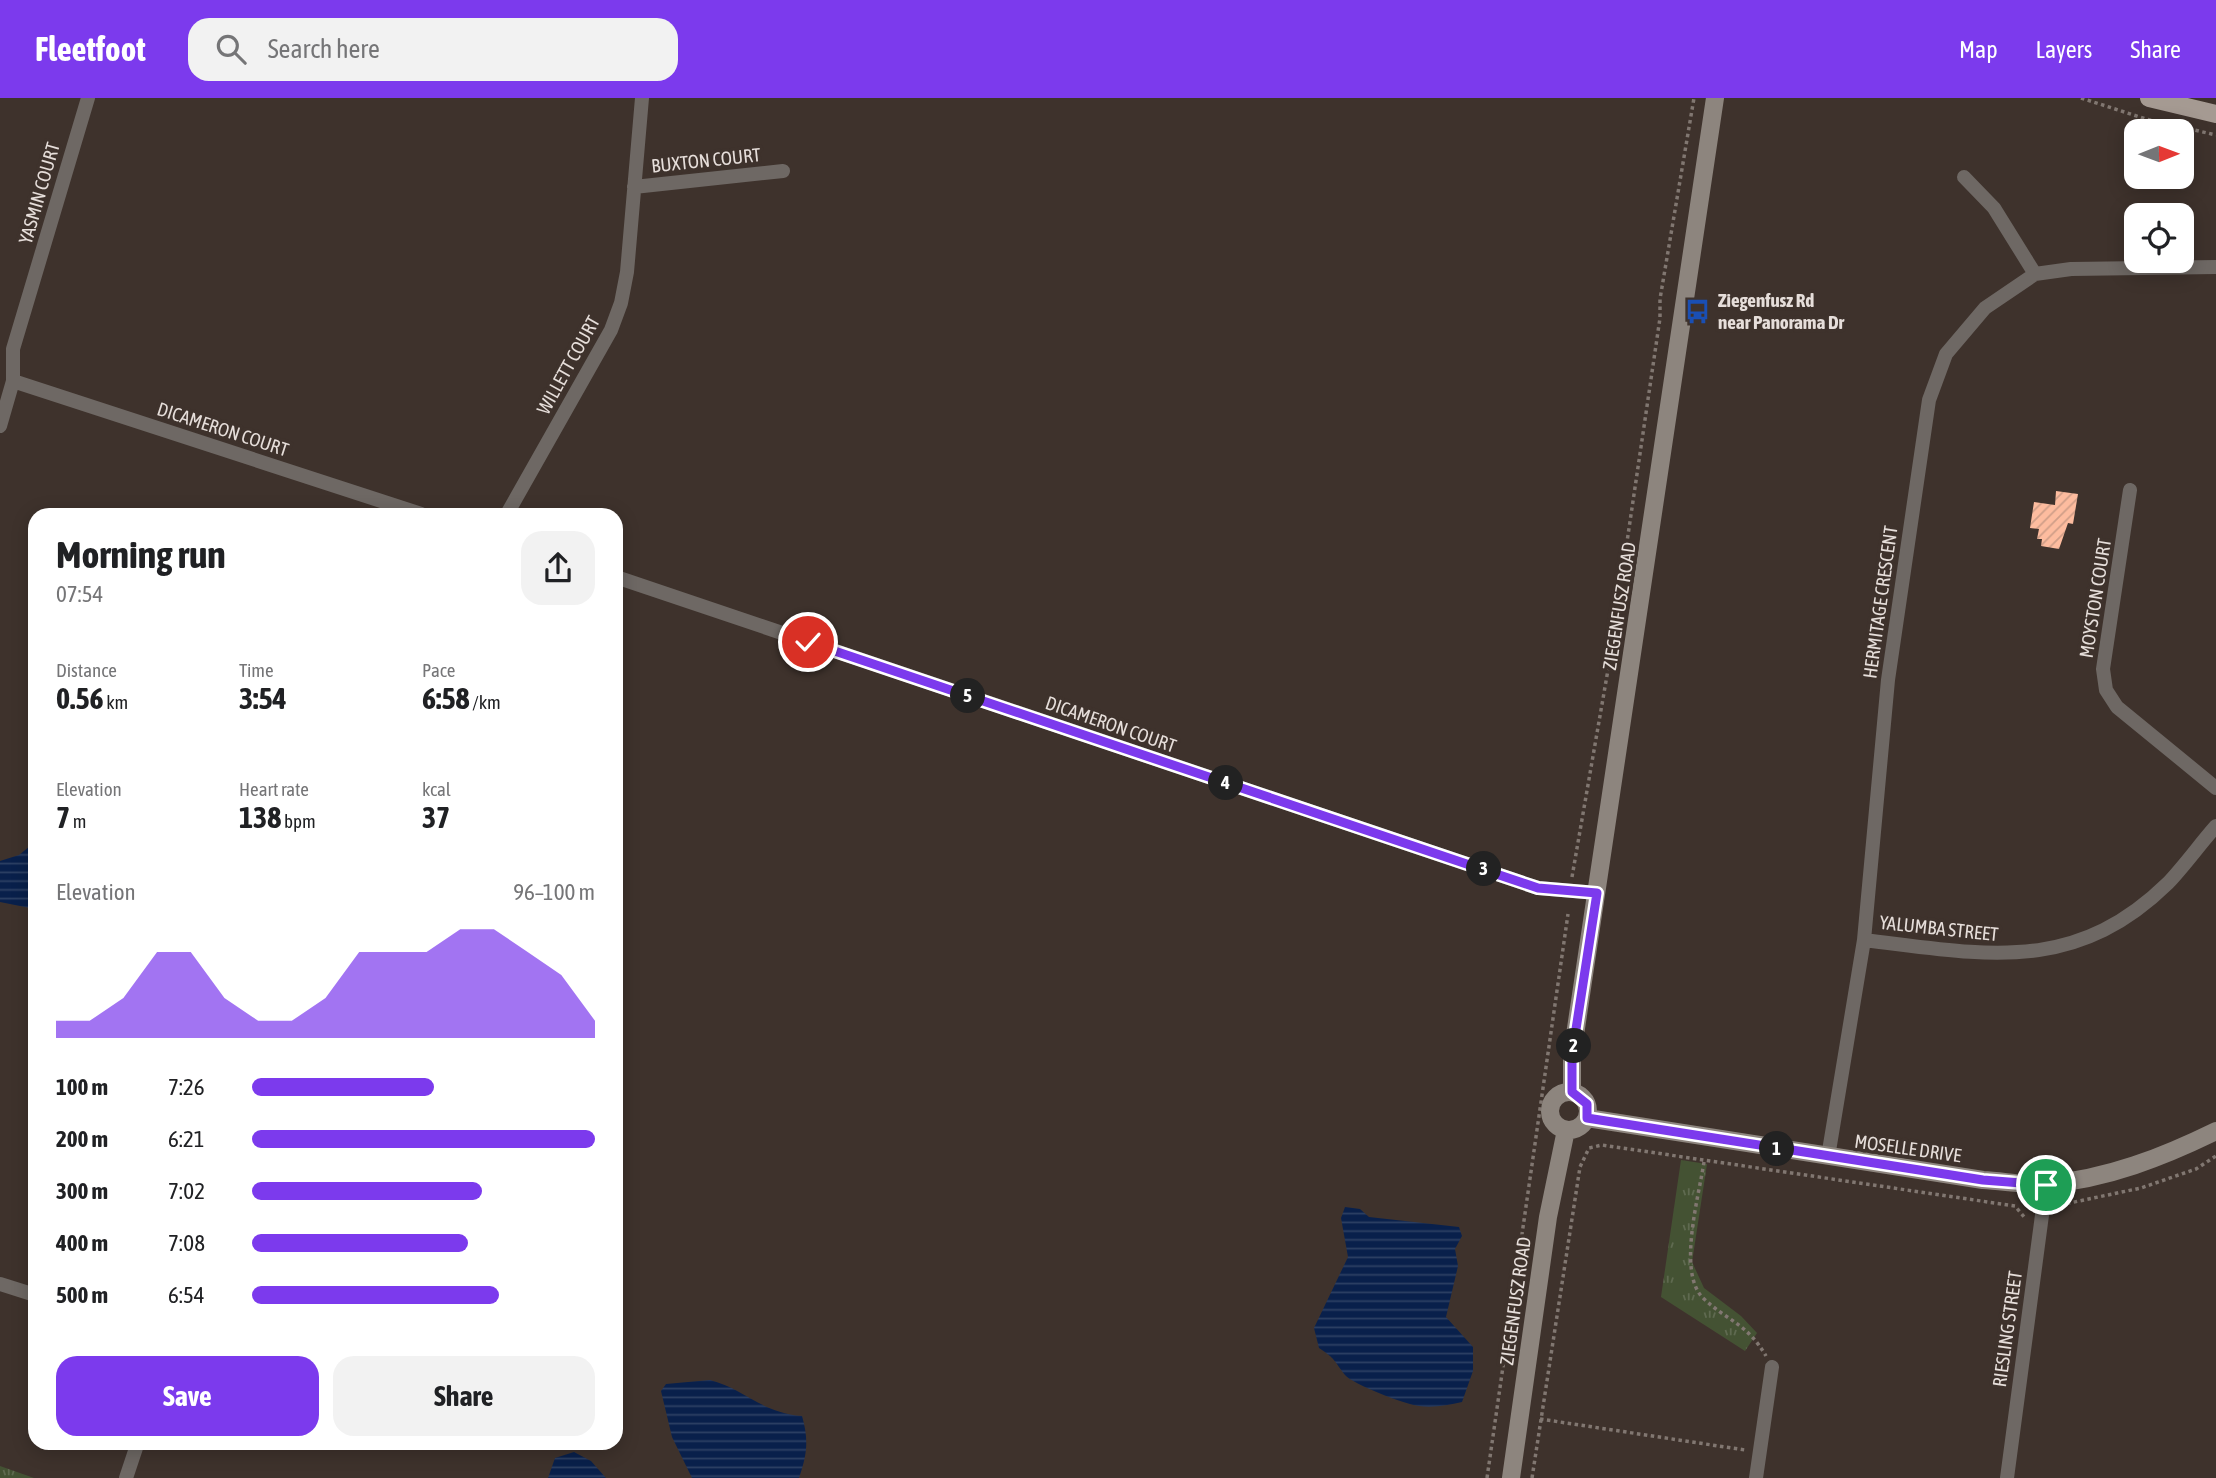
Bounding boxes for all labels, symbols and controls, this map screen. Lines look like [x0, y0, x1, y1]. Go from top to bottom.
search box [188, 18, 678, 81]
text: Fleetfoot [35, 30, 146, 68]
icon: search [212, 30, 250, 68]
text: Search here [268, 34, 380, 64]
text: Map [1959, 36, 1998, 63]
text: Layers [2036, 36, 2092, 63]
text: Share [2130, 36, 2181, 63]
north arrow [2124, 119, 2194, 189]
map controls [2124, 119, 2194, 273]
street label: YASMIN COURT [14, 139, 64, 246]
street label: BUXTON COURT [650, 143, 762, 177]
button: locate [2124, 203, 2194, 273]
place label: Ziegenfusz Rd near Panorama Dr [1718, 289, 1845, 333]
bus stop icon: Ziegenfusz Rd near Panorama Dr [1684, 297, 1712, 325]
street label: WILLETT COURT [532, 311, 604, 418]
street label: DICAMERON COURT [155, 397, 292, 461]
street label: HERMITAGE CRESCENT [1858, 523, 1902, 680]
button: share [521, 531, 595, 605]
text: Morning run [56, 533, 226, 576]
street label: MOYSTON COURT [2075, 536, 2115, 659]
street label: ZIEGENFUSZ ROAD [1598, 540, 1640, 672]
text: 07:54 [56, 581, 103, 607]
pin [778, 612, 838, 672]
icon: check [789, 623, 827, 661]
text: Distance [56, 659, 117, 681]
text: Time [239, 659, 274, 681]
text: Pace [422, 659, 455, 681]
pin: 5 [950, 678, 986, 714]
text: 0.56 [56, 681, 104, 715]
text: 3:54 [239, 681, 287, 715]
text: 6:58 [422, 681, 470, 715]
text: 5 [963, 684, 972, 706]
text: km [104, 691, 128, 713]
text: /km [470, 691, 501, 713]
street label: DICAMERON COURT [1043, 691, 1180, 757]
pin: 4 [1208, 766, 1244, 800]
text: 4 [1221, 771, 1230, 793]
text: Elevation [56, 778, 122, 800]
text: Heart rate [239, 778, 309, 800]
text: kcal [422, 778, 451, 800]
text: 7 [56, 800, 70, 834]
text: 138 [239, 800, 281, 834]
text: 37 [422, 800, 450, 834]
text: m [70, 810, 86, 832]
text: bpm [281, 810, 316, 832]
pin: 3 [1466, 852, 1502, 886]
text: 3 [1479, 857, 1488, 879]
text: Elevation [56, 879, 136, 905]
text: 96–100 m [513, 879, 595, 905]
street label: YALUMBA STREET [1878, 911, 2000, 945]
pin: 2 [1556, 1028, 1592, 1063]
text: 2 [1569, 1034, 1578, 1056]
text: 100 m [56, 1074, 108, 1100]
text: 7:26 [168, 1074, 205, 1100]
text: 200 m [56, 1126, 108, 1152]
text: 6:21 [168, 1126, 205, 1152]
street label: MOSELLE DRIVE [1853, 1130, 1963, 1166]
pin: 1 [1760, 1132, 1795, 1166]
text: 1 [1772, 1137, 1781, 1159]
pin [2016, 1155, 2076, 1215]
icon: arrive [2027, 1166, 2065, 1204]
text: 300 m [56, 1178, 108, 1204]
text: 7:02 [168, 1178, 205, 1204]
text: 400 m [56, 1230, 108, 1256]
text: 7:08 [168, 1230, 205, 1256]
street label: ZIEGENFUSZ ROAD [1495, 1235, 1535, 1367]
street label: RIESLING STREET [1988, 1269, 2026, 1388]
text: 500 m [56, 1282, 108, 1308]
text: 6:54 [168, 1282, 205, 1308]
button: Save [56, 1356, 319, 1436]
button: Share [333, 1356, 595, 1436]

